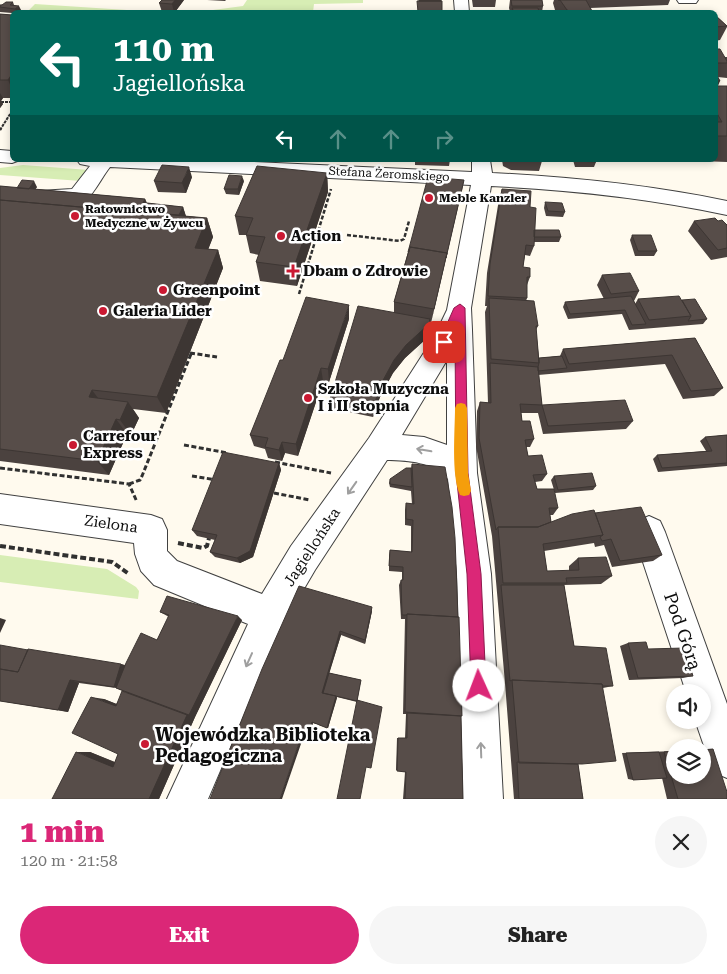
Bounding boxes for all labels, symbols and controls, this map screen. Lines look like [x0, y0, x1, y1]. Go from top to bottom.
text: 110 m [113, 29, 214, 70]
icon: left [30, 30, 95, 95]
text: Jagiellońska [113, 71, 245, 96]
icon: left [271, 125, 299, 153]
icon: ahead [324, 125, 352, 153]
icon: ahead [377, 125, 405, 153]
icon: right [430, 125, 458, 153]
street label: Stefana Żeromskiego [328, 164, 450, 184]
place label: Meble Kanzler [439, 191, 527, 205]
marker: Meble Kanzler [423, 192, 435, 204]
place label: Ratownictwo Medyczne w Żywcu [85, 202, 203, 230]
marker: Ratownictwo Medyczne w Żywcu [69, 210, 81, 222]
place label: Action [291, 227, 341, 245]
marker: Action [275, 230, 287, 242]
place label: Dbam o Zdrowie [303, 262, 428, 280]
marker: Dbam o Zdrowie [287, 265, 299, 277]
place label: Greenpoint [173, 281, 260, 299]
marker: Greenpoint [157, 284, 169, 296]
place label: Galeria Lider [113, 302, 212, 320]
marker: Galeria Lider [97, 305, 109, 317]
pin [423, 321, 465, 363]
icon: arrive [430, 328, 458, 356]
place label: Szkoła Muzyczna I i II stopnia [318, 380, 449, 415]
marker: Szkoła Muzyczna I i II stopnia [302, 392, 314, 404]
place label: Carrefour Express [83, 427, 157, 462]
marker: Carrefour Express [67, 439, 79, 451]
one-way arrow [417, 445, 433, 455]
one-way arrow [347, 480, 357, 494]
street label: Jagiellońska [280, 504, 344, 590]
street label: Zielona [83, 511, 139, 537]
street label: Pod Górą [660, 589, 706, 673]
one-way arrow [243, 652, 253, 667]
position arrow [452, 659, 504, 711]
map controls [666, 684, 711, 784]
button: sound [666, 684, 711, 729]
place label: Wojewódzka Biblioteka Pedagogiczna [155, 724, 371, 766]
marker: Wojewódzka Biblioteka Pedagogiczna [139, 738, 151, 750]
button: layers [666, 739, 711, 784]
one-way arrow [476, 743, 486, 759]
text: 1 min [20, 814, 104, 849]
button: close [655, 816, 707, 868]
text: 120 m · 21:58 [20, 851, 118, 870]
button: Exit [20, 906, 359, 964]
button: Share [369, 906, 707, 964]

